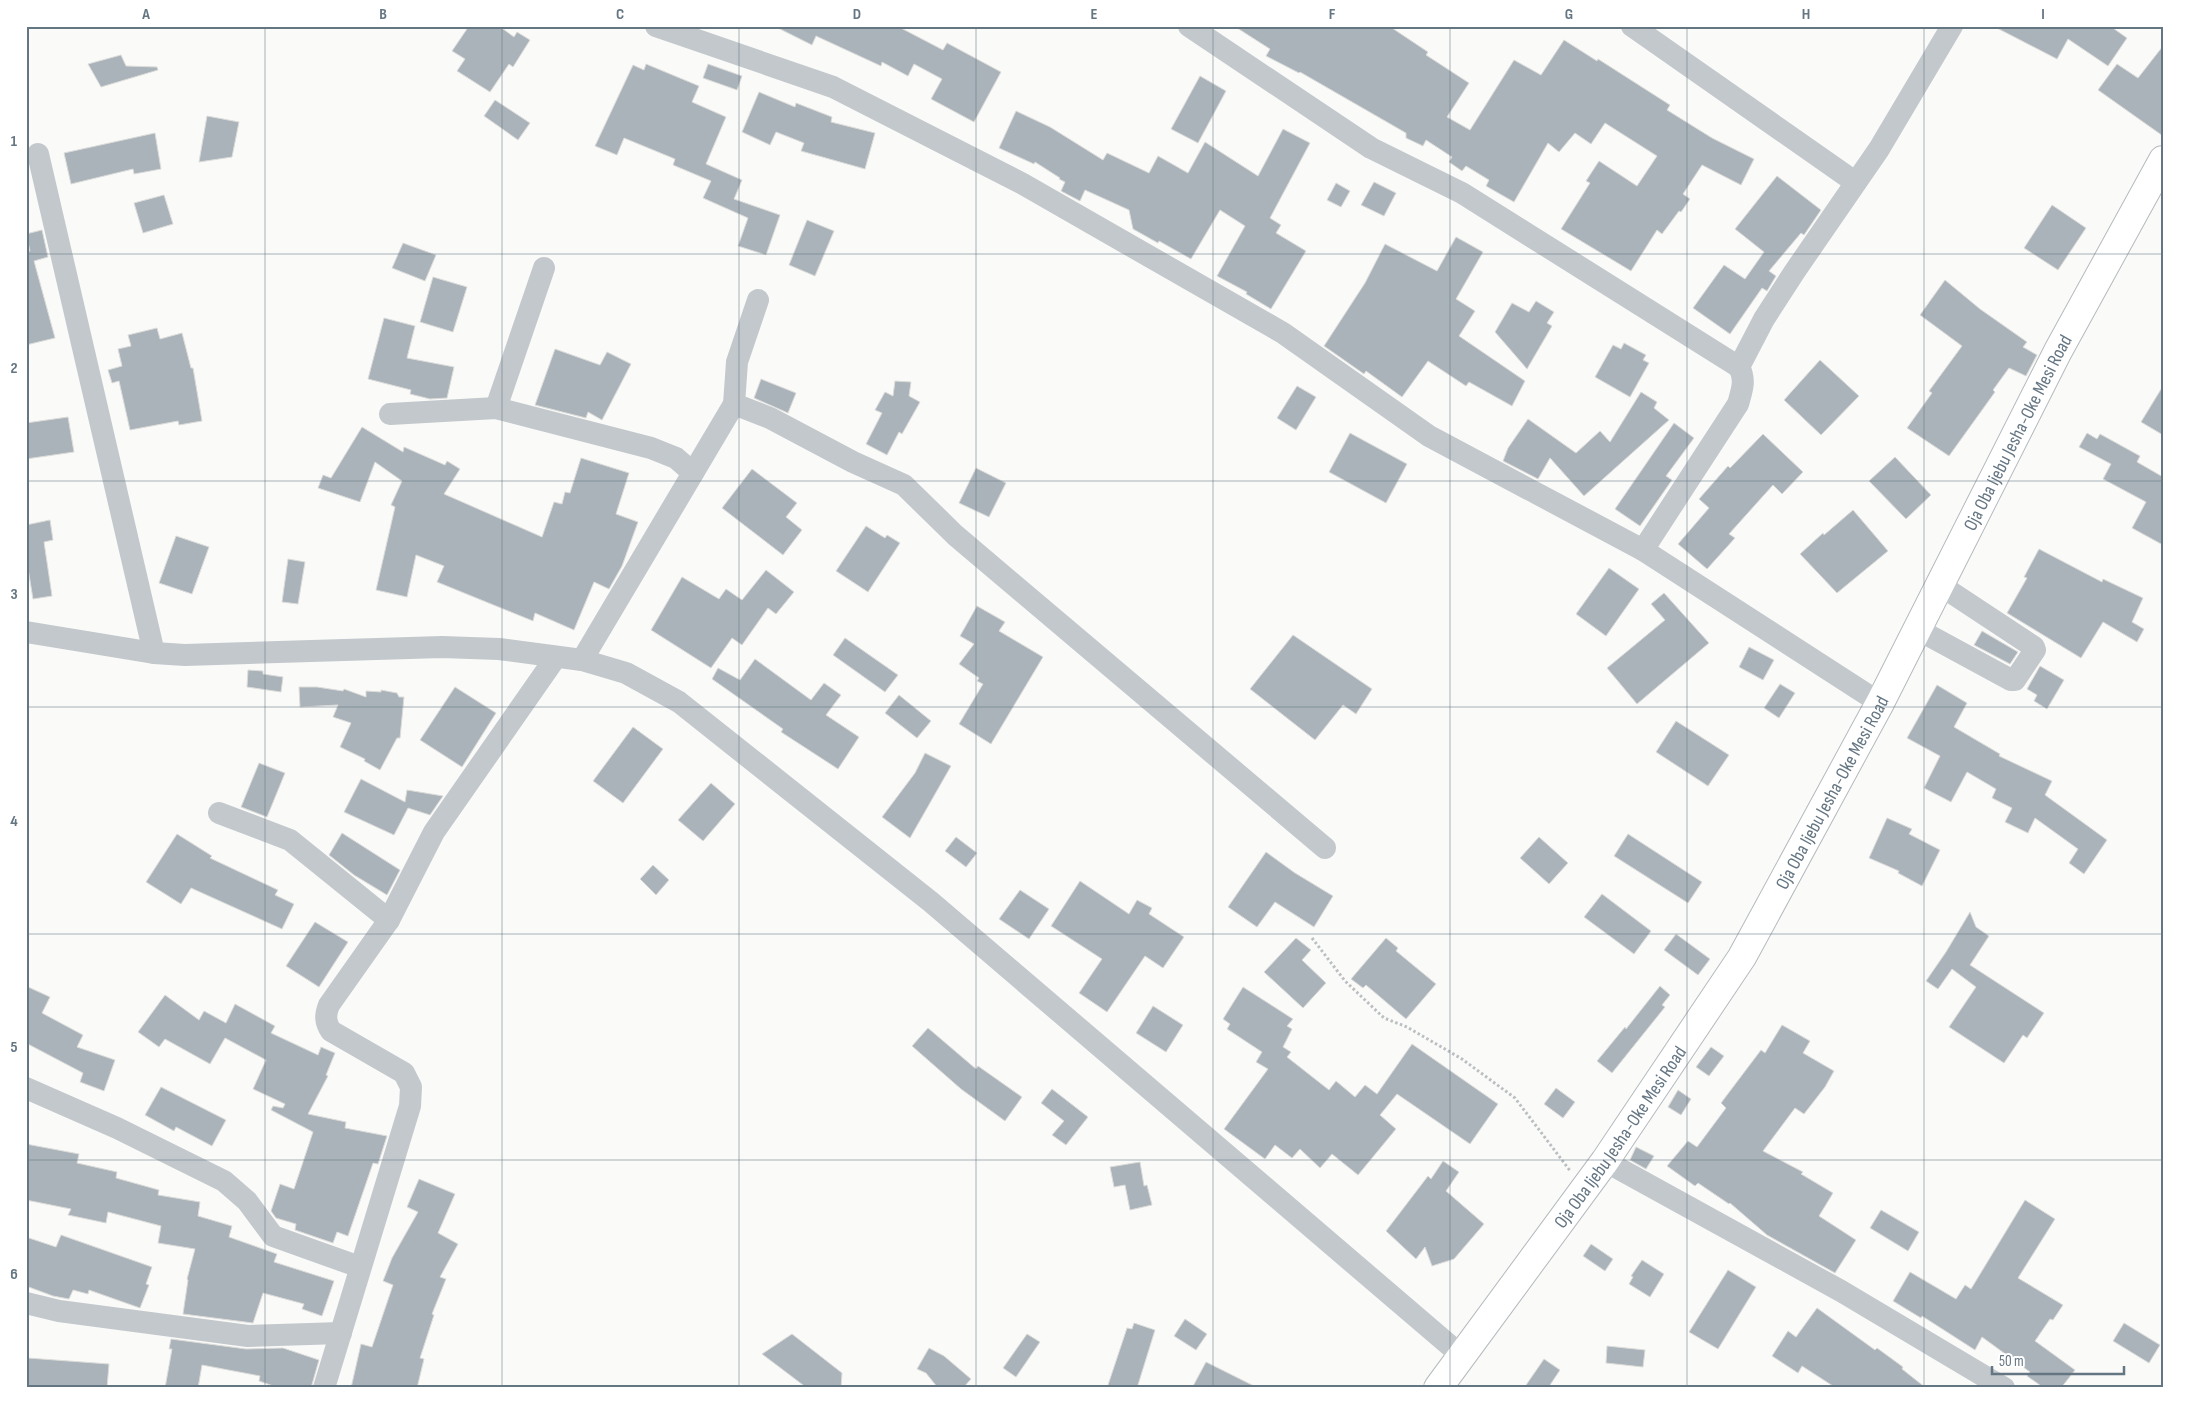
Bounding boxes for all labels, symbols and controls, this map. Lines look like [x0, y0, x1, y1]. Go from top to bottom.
text: A [141, 5, 150, 24]
text: B [379, 5, 387, 24]
text: C [616, 5, 624, 24]
text: D [853, 5, 861, 24]
text: E [1091, 5, 1098, 24]
text: F [1329, 5, 1336, 24]
text: G [1565, 5, 1573, 24]
text: H [1802, 5, 1810, 24]
text: I [2041, 5, 2045, 24]
text: 1 [11, 132, 18, 151]
street label: Oja Oba Ijebu Jesha-Oke Mesi Road [1959, 331, 2078, 535]
text: 2 [10, 359, 18, 378]
text: 3 [10, 585, 18, 604]
street label: Oja Oba Ijebu Jesha-Oke Mesi Road [1771, 693, 1895, 894]
text: 4 [10, 812, 18, 831]
text: 5 [10, 1038, 18, 1057]
street label: Oja Oba Ijebu Jesha-Oke Mesi Road [1550, 1042, 1692, 1233]
text: 6 [10, 1265, 18, 1284]
scale bar [1992, 1344, 2124, 1376]
text: 50 m [1999, 1352, 2024, 1371]

